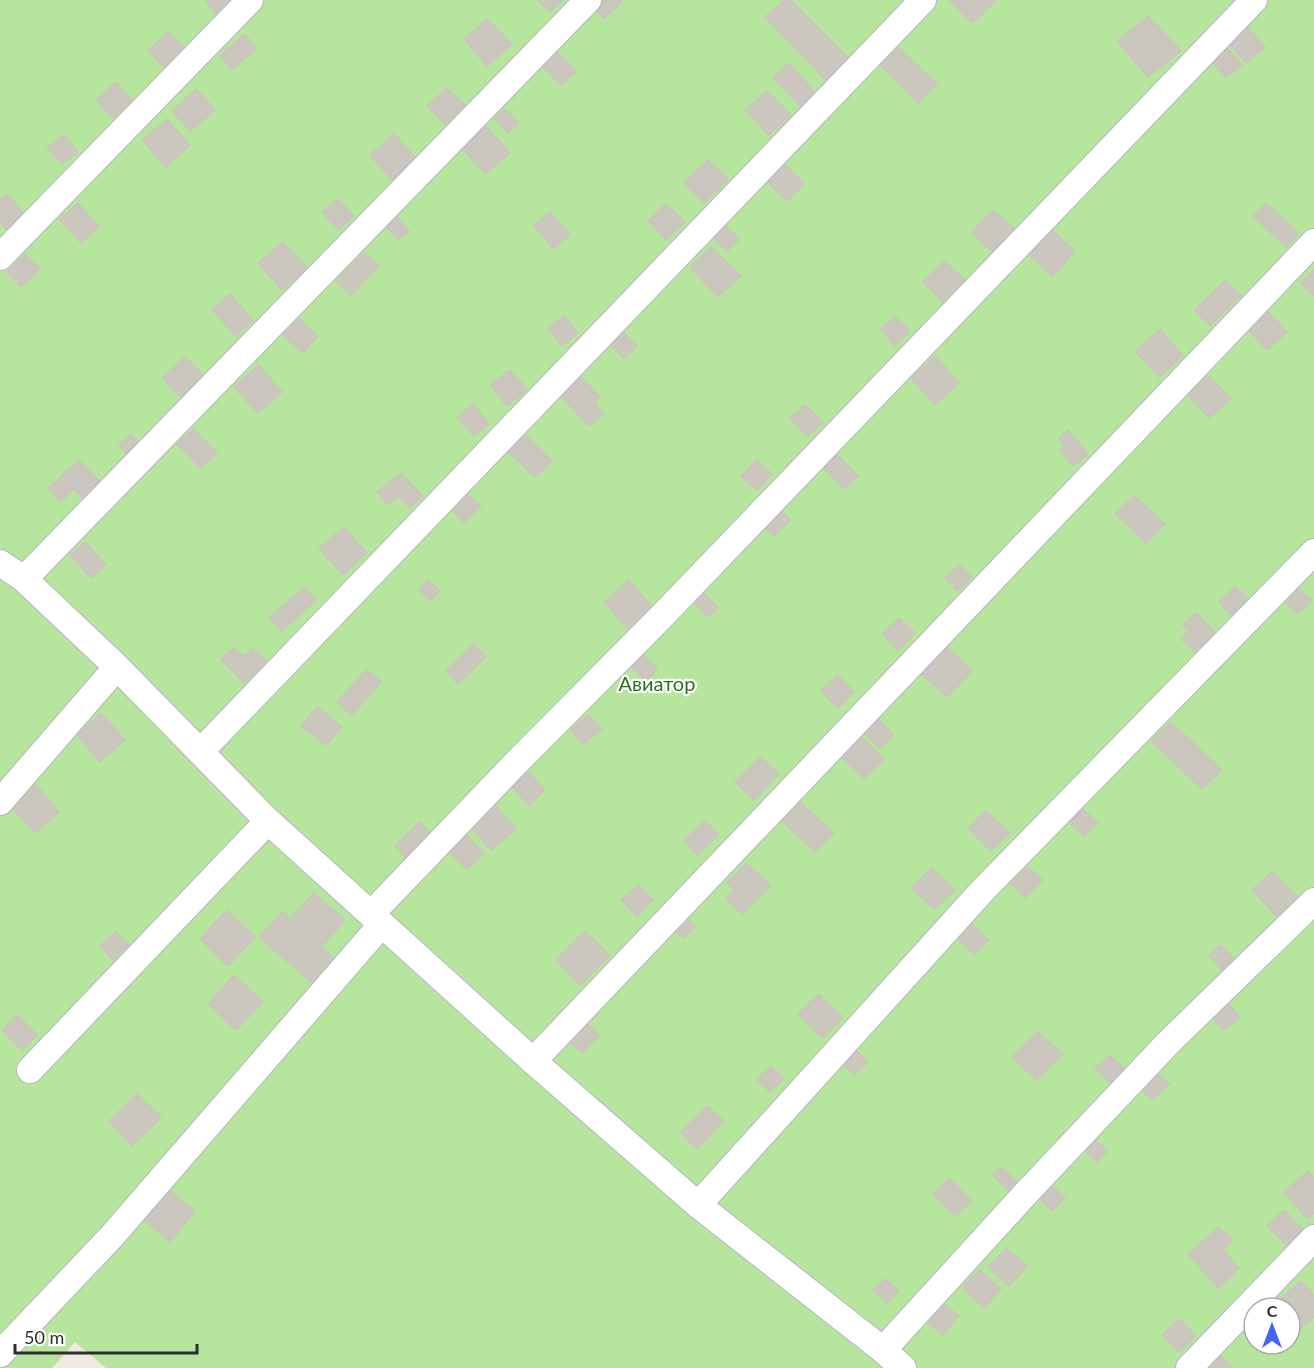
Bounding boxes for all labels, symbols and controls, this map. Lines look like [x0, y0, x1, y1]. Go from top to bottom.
park label: Авиатор [619, 671, 695, 695]
north arrow [1242, 1296, 1302, 1356]
text: С [1267, 1301, 1278, 1320]
scale bar [15, 1317, 196, 1355]
text: 50 m [24, 1326, 64, 1348]

